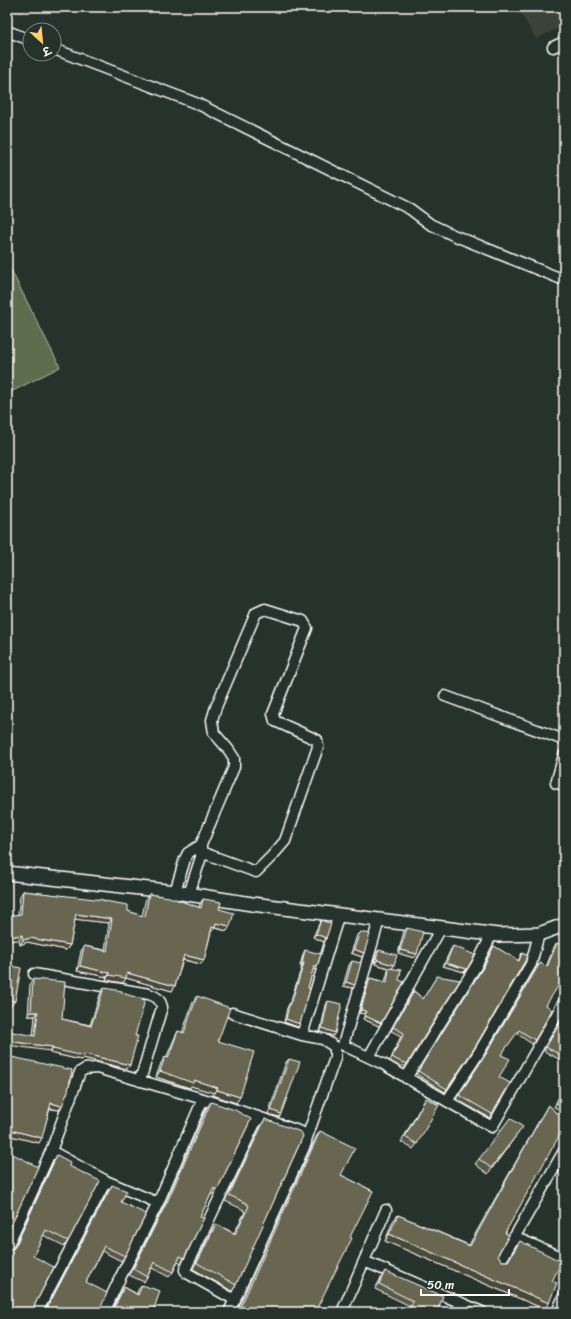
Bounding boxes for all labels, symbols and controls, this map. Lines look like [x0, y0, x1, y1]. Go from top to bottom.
north arrow [22, 22, 62, 62]
text: उ [37, 40, 55, 61]
scale bar [421, 1271, 509, 1297]
text: 50 m [427, 1274, 454, 1296]

